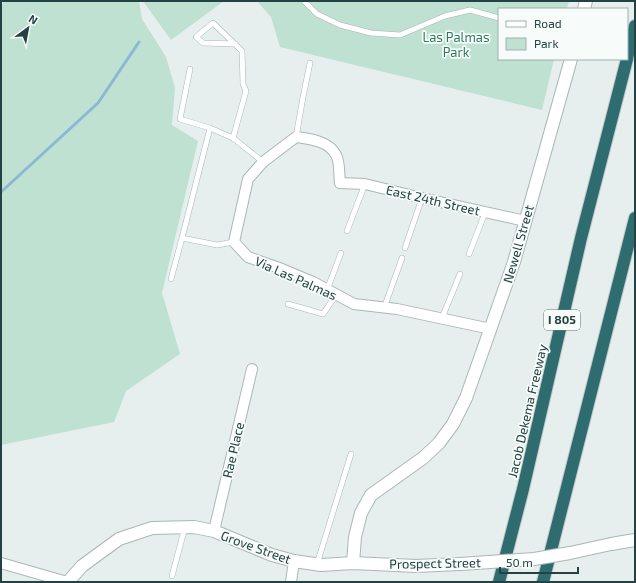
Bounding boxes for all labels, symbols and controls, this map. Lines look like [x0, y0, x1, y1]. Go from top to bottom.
north arrow [8, 8, 48, 48]
legend [498, 8, 628, 60]
text: N [27, 11, 40, 27]
text: Road [534, 16, 562, 30]
park label: Las Palmas Park [422, 29, 490, 60]
text: Park [534, 36, 559, 50]
street label: East 24th Street [385, 181, 481, 219]
street label: Newell Street [499, 203, 537, 285]
street label: Via Las Palmas [252, 253, 340, 303]
road number: I 805 [544, 310, 580, 330]
street label: Jacob Dekema Freeway [504, 343, 550, 479]
street label: Rae Place [219, 420, 247, 480]
street label: Grove Street [219, 527, 293, 567]
scale bar [500, 549, 578, 575]
street label: Prospect Street [389, 554, 481, 572]
text: 50 m [506, 555, 533, 569]

